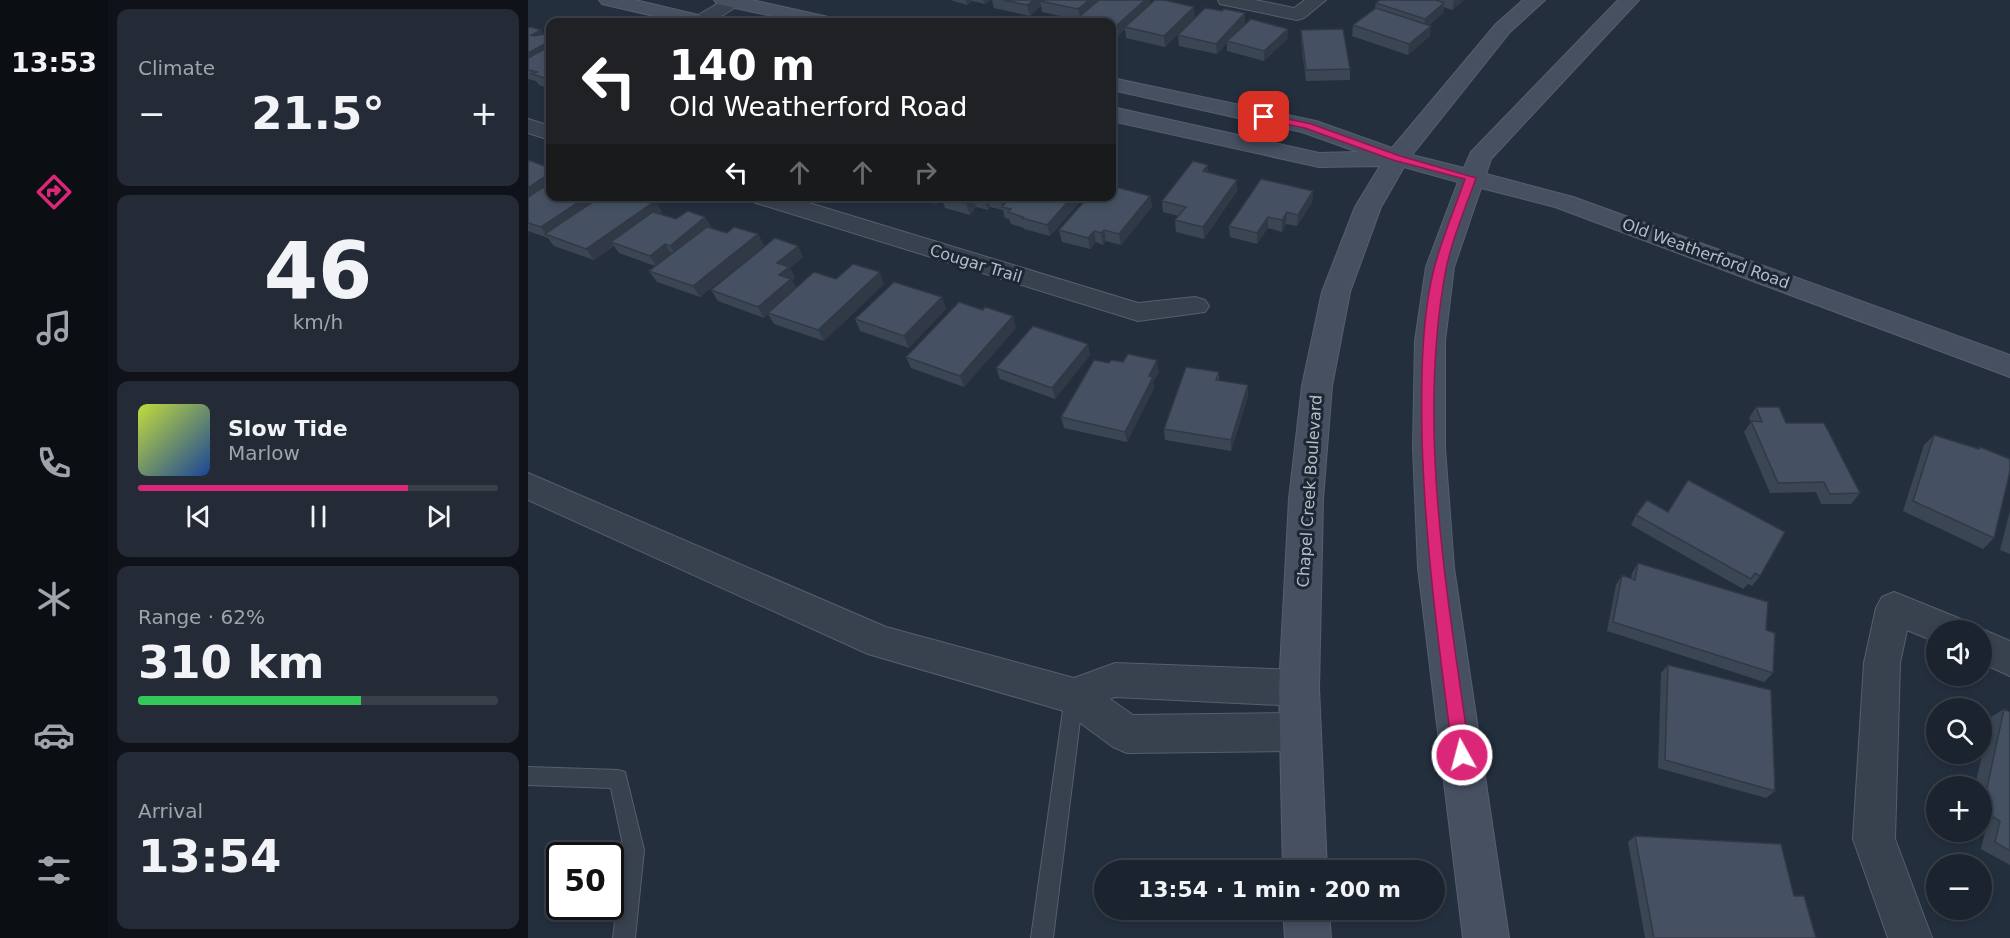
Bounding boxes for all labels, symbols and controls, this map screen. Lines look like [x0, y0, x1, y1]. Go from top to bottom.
text: 140 m [669, 41, 815, 90]
icon: left [570, 42, 648, 120]
text: 13:53 [11, 47, 97, 78]
text: Climate [138, 56, 215, 80]
text: 21.5° [251, 87, 385, 140]
text: Old Weatherford Road [669, 91, 967, 122]
pin [1238, 91, 1289, 142]
text: − [138, 94, 166, 133]
text: + [470, 94, 498, 133]
icon: arrive [1247, 100, 1280, 133]
icon: left [720, 156, 753, 189]
icon: ahead [783, 156, 816, 189]
icon: ahead [846, 156, 879, 189]
icon: right [909, 156, 942, 189]
icon: directions [33, 171, 75, 213]
street label: Old Weatherford Road [1620, 214, 1792, 293]
text: 46 [264, 226, 372, 316]
street label: Cougar Trail [927, 240, 1024, 287]
icon: music [33, 307, 75, 349]
text: km/h [293, 310, 343, 334]
street label: Chapel Creek Boulevard [1293, 394, 1326, 588]
text: Slow Tide [228, 416, 348, 441]
text: Marlow [228, 441, 300, 465]
icon: phone [33, 442, 75, 484]
icon: previous [182, 500, 215, 533]
icon: pause [302, 500, 335, 533]
icon: next [422, 500, 455, 533]
icon: climate [33, 578, 75, 620]
text: Range · 62% [138, 605, 265, 629]
map controls [1926, 620, 1992, 920]
button: sound [1926, 620, 1992, 686]
text: 310 km [138, 636, 324, 689]
button: search [1926, 698, 1992, 764]
icon: car [33, 714, 75, 756]
position arrow [1430, 723, 1494, 787]
button: + [1926, 776, 1992, 842]
text: Arrival [138, 799, 203, 823]
text: 13:54 [138, 830, 281, 883]
speed limit sign: 50 [546, 842, 624, 920]
icon: filters [33, 849, 75, 891]
button: − [1926, 854, 1992, 920]
text: 13:54 · 1 min · 200 m [1138, 877, 1401, 902]

